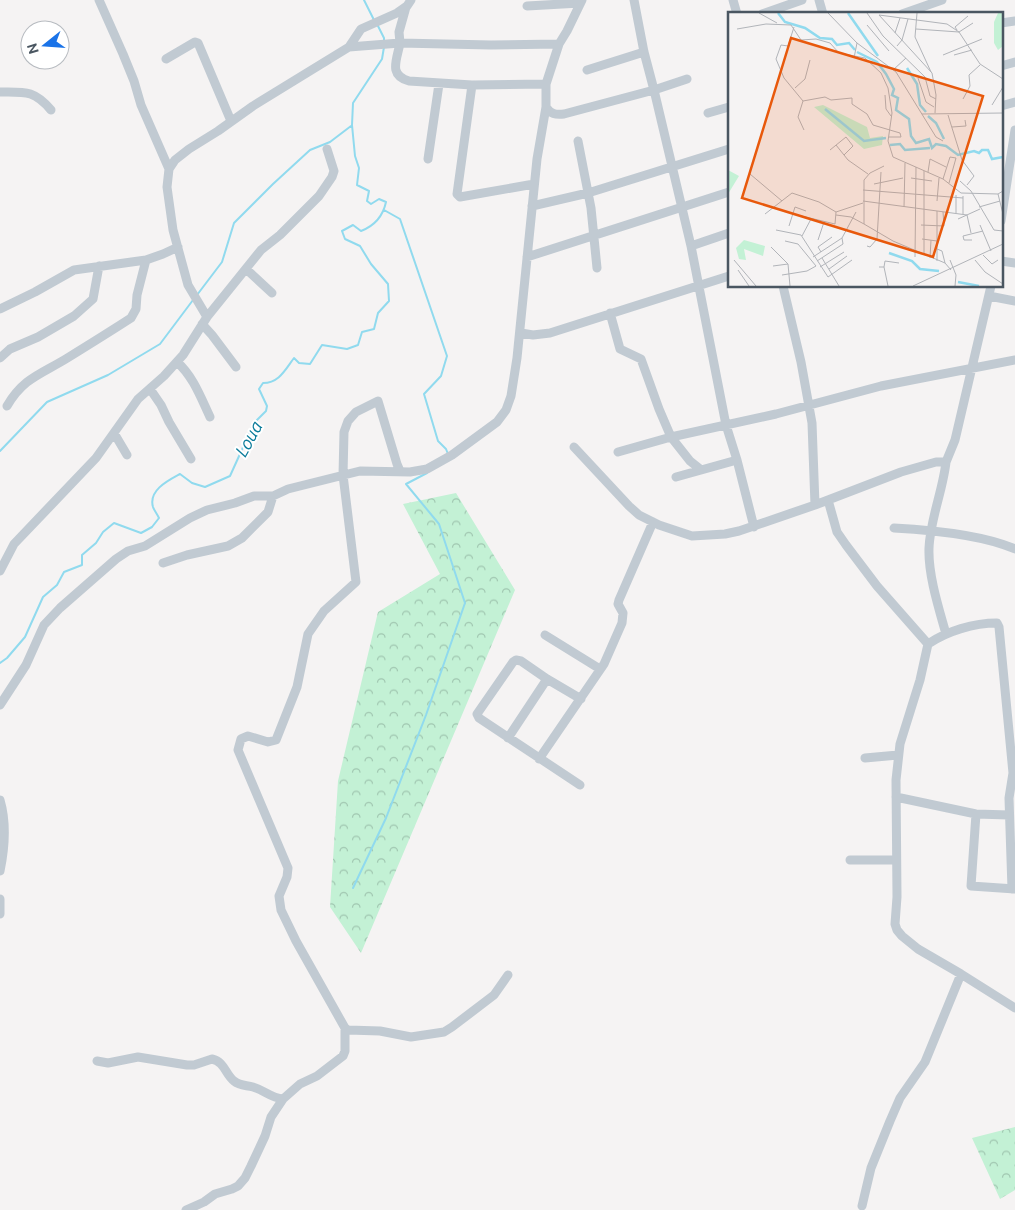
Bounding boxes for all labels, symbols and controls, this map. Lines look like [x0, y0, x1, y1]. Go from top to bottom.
inset map [728, 12, 1002, 288]
north arrow [20, 20, 70, 70]
text: N [23, 41, 42, 56]
water label: Loua [230, 417, 266, 460]

